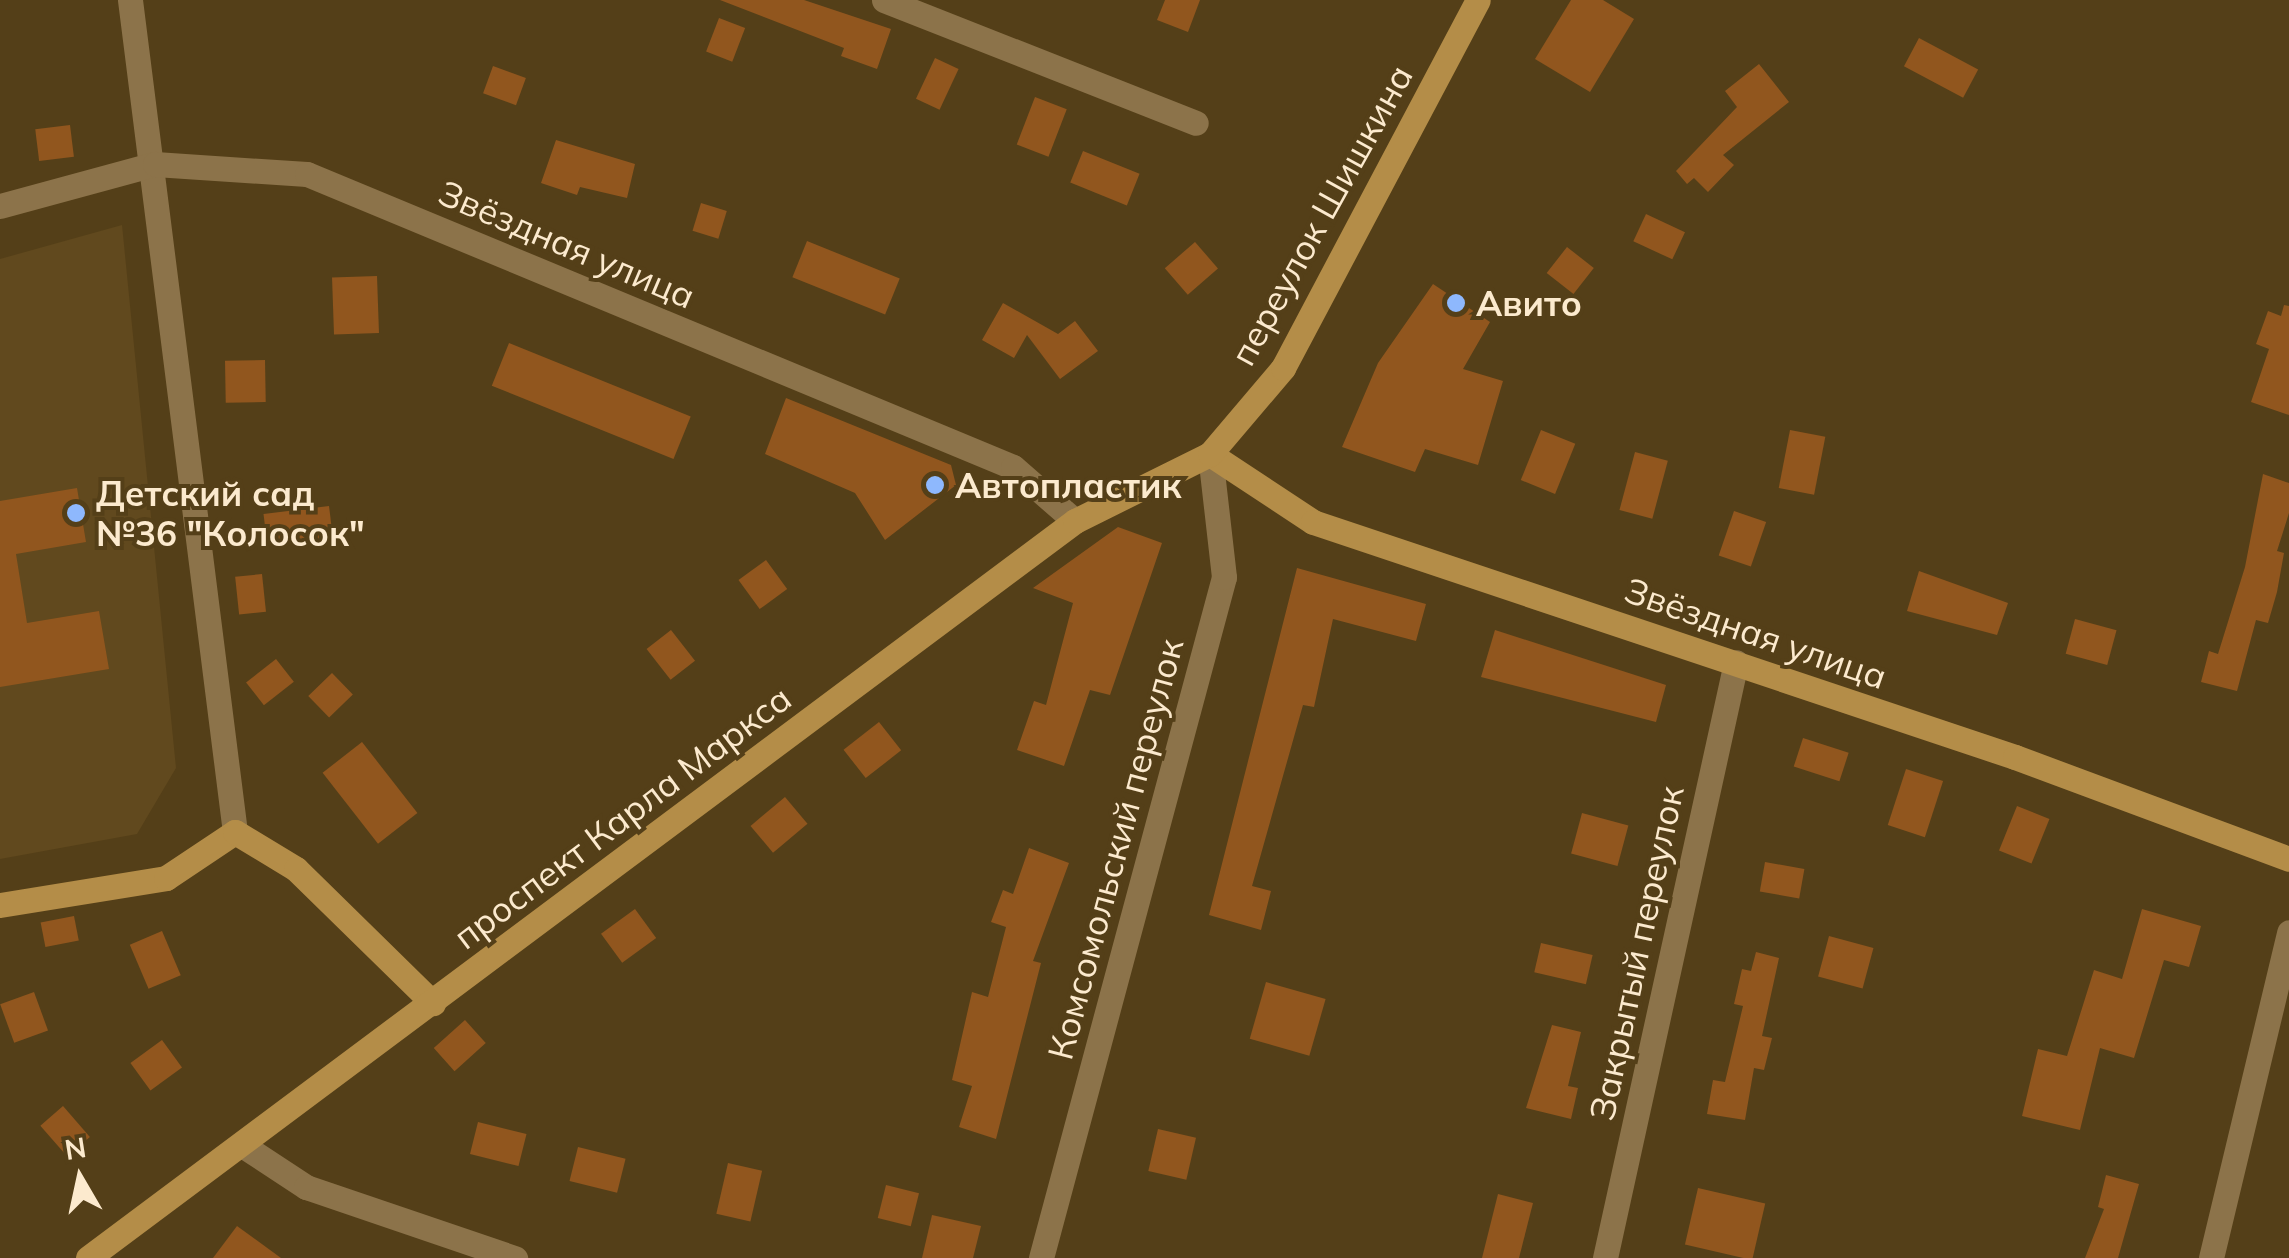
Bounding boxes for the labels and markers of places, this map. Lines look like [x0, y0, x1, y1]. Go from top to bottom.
place label: Авито [1476, 282, 1582, 324]
marker: Авито [1445, 292, 1467, 314]
place label: Автопластик [955, 464, 1181, 506]
place label: Детский сад №36 "Колосок" [96, 472, 365, 554]
marker: Автопластик [924, 474, 946, 496]
marker: Детский сад №36 "Колосок" [65, 502, 87, 524]

